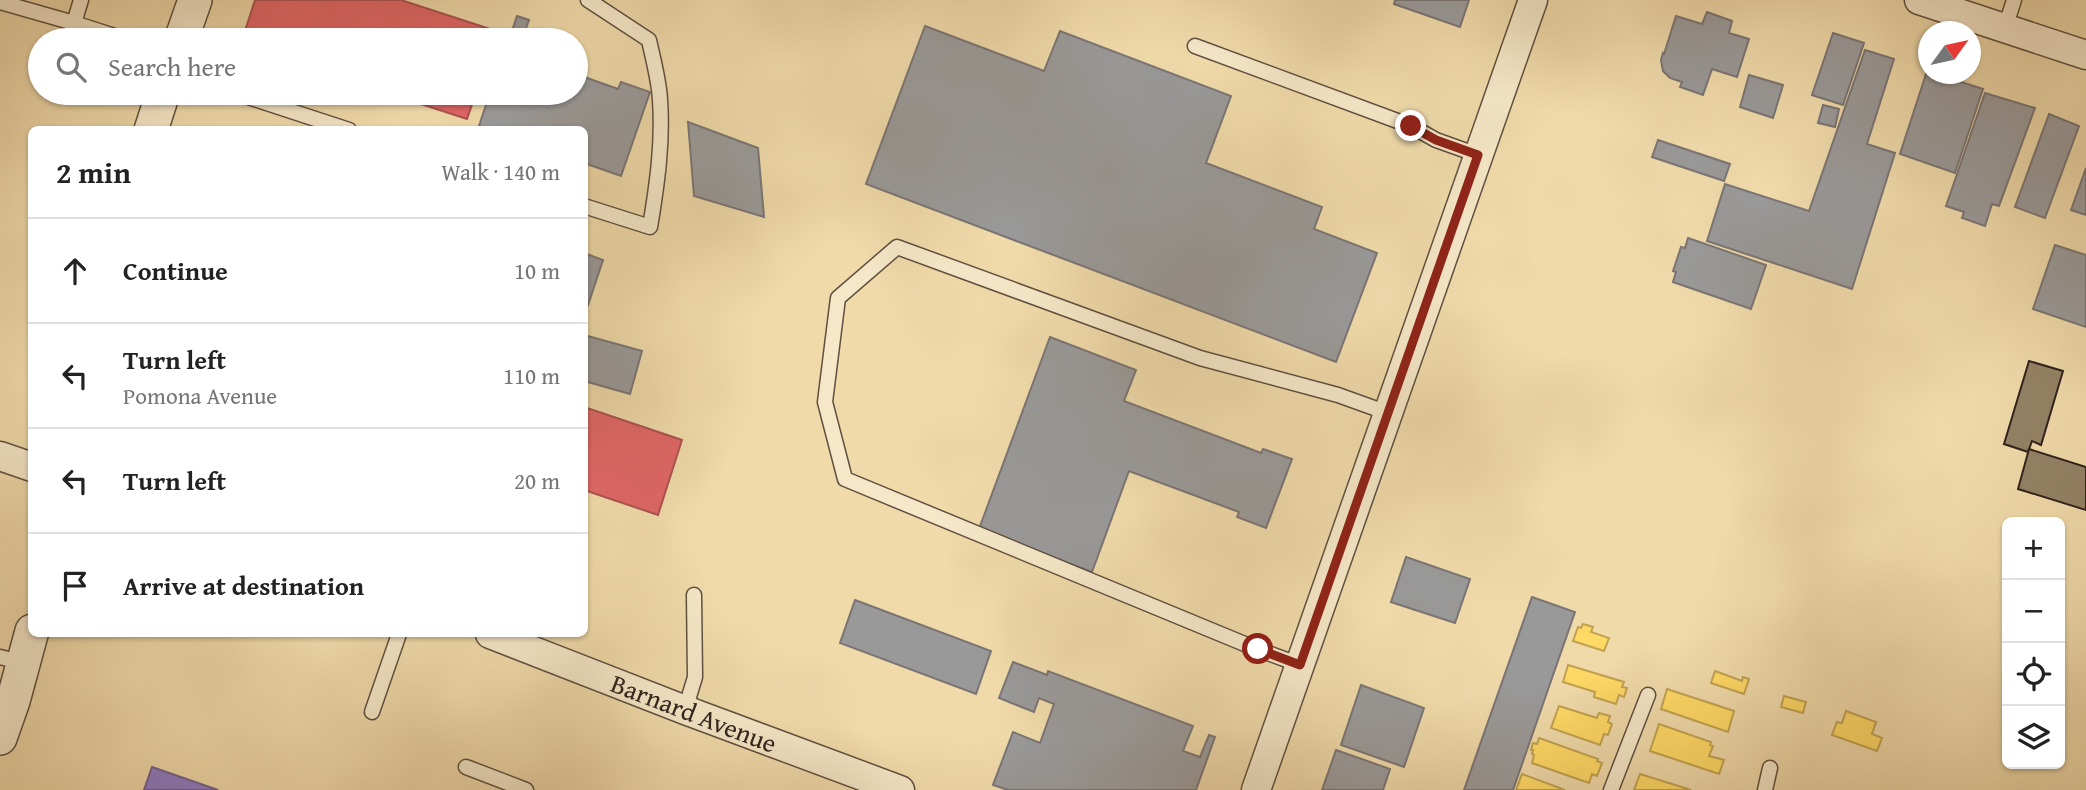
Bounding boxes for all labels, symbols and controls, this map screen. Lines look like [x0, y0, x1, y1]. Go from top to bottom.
north arrow [1918, 21, 1981, 84]
search box [28, 28, 588, 105]
text: Search here [108, 47, 236, 86]
icon: search [52, 48, 90, 86]
route end [1395, 110, 1426, 141]
text: 2 min [56, 150, 131, 194]
text: Walk · 140 m [441, 155, 560, 188]
text: Continue [123, 251, 228, 290]
icon: ahead [56, 252, 94, 290]
text: 10 m [514, 254, 560, 287]
text: Turn left [123, 340, 226, 379]
icon: left [56, 357, 94, 395]
text: 110 m [503, 359, 560, 392]
text: Pomona Avenue [123, 379, 277, 412]
text: Turn left [123, 461, 226, 500]
icon: left [56, 462, 94, 500]
text: 20 m [514, 464, 560, 497]
map controls [2002, 517, 2065, 769]
button: + [2002, 517, 2065, 580]
text: Arrive at destination [123, 566, 364, 605]
icon: arrive [56, 567, 94, 605]
button: − [2002, 580, 2065, 643]
route start [1242, 633, 1273, 664]
button: locate [2002, 643, 2065, 706]
street label: Barnard Avenue [606, 664, 782, 762]
button: layers [2002, 706, 2065, 769]

